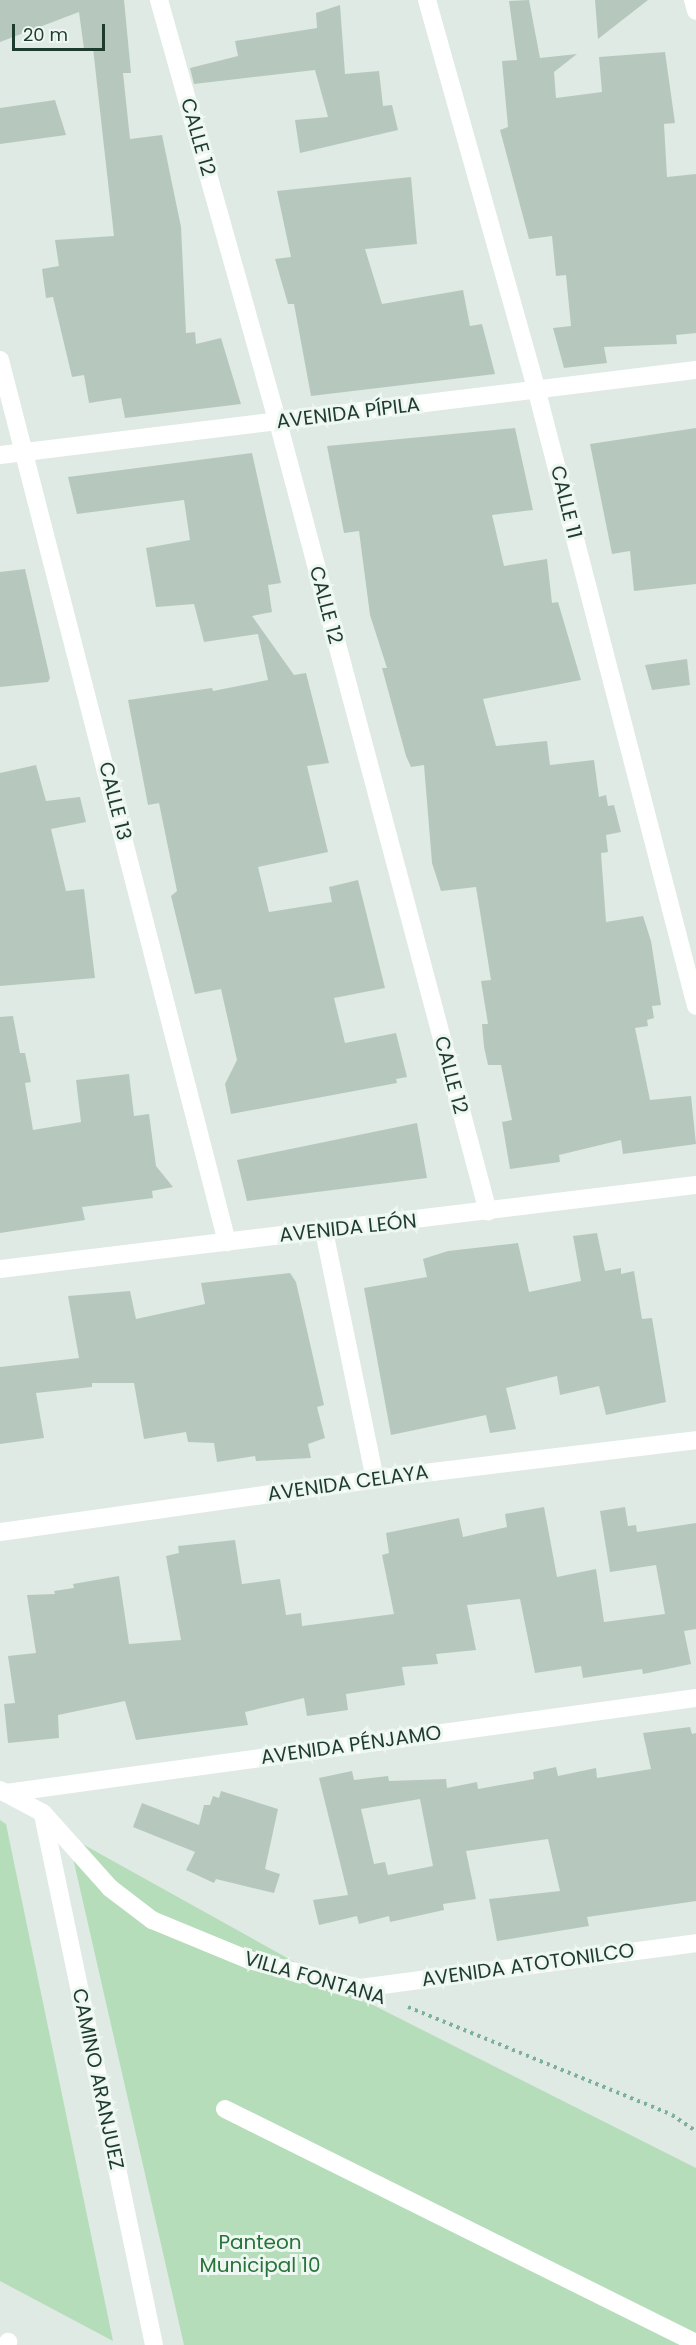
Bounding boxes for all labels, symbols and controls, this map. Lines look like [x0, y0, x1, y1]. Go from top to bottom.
scale bar [15, 12, 108, 50]
text: 20 m [23, 22, 68, 47]
street label: CALLE 12 [175, 95, 221, 179]
street label: AVENIDA PÍPILA [275, 392, 421, 434]
street label: CALLE 11 [545, 463, 587, 541]
street label: CALLE 12 [304, 563, 348, 647]
street label: CALLE 13 [94, 759, 136, 843]
street label: CALLE 12 [429, 1033, 473, 1117]
street label: AVENIDA LEÓN [278, 1209, 418, 1247]
street label: AVENIDA CELAYA [266, 1460, 430, 1506]
street label: AVENIDA PÉNJAMO [259, 1720, 443, 1770]
street label: AVENIDA ATOTONILCO [420, 1938, 636, 1992]
street label: VILLA FONTANA [241, 1946, 389, 2010]
street label: CAMINO ARANJUEZ [67, 1986, 129, 2172]
park label: Panteon Municipal 10 [199, 2231, 321, 2278]

